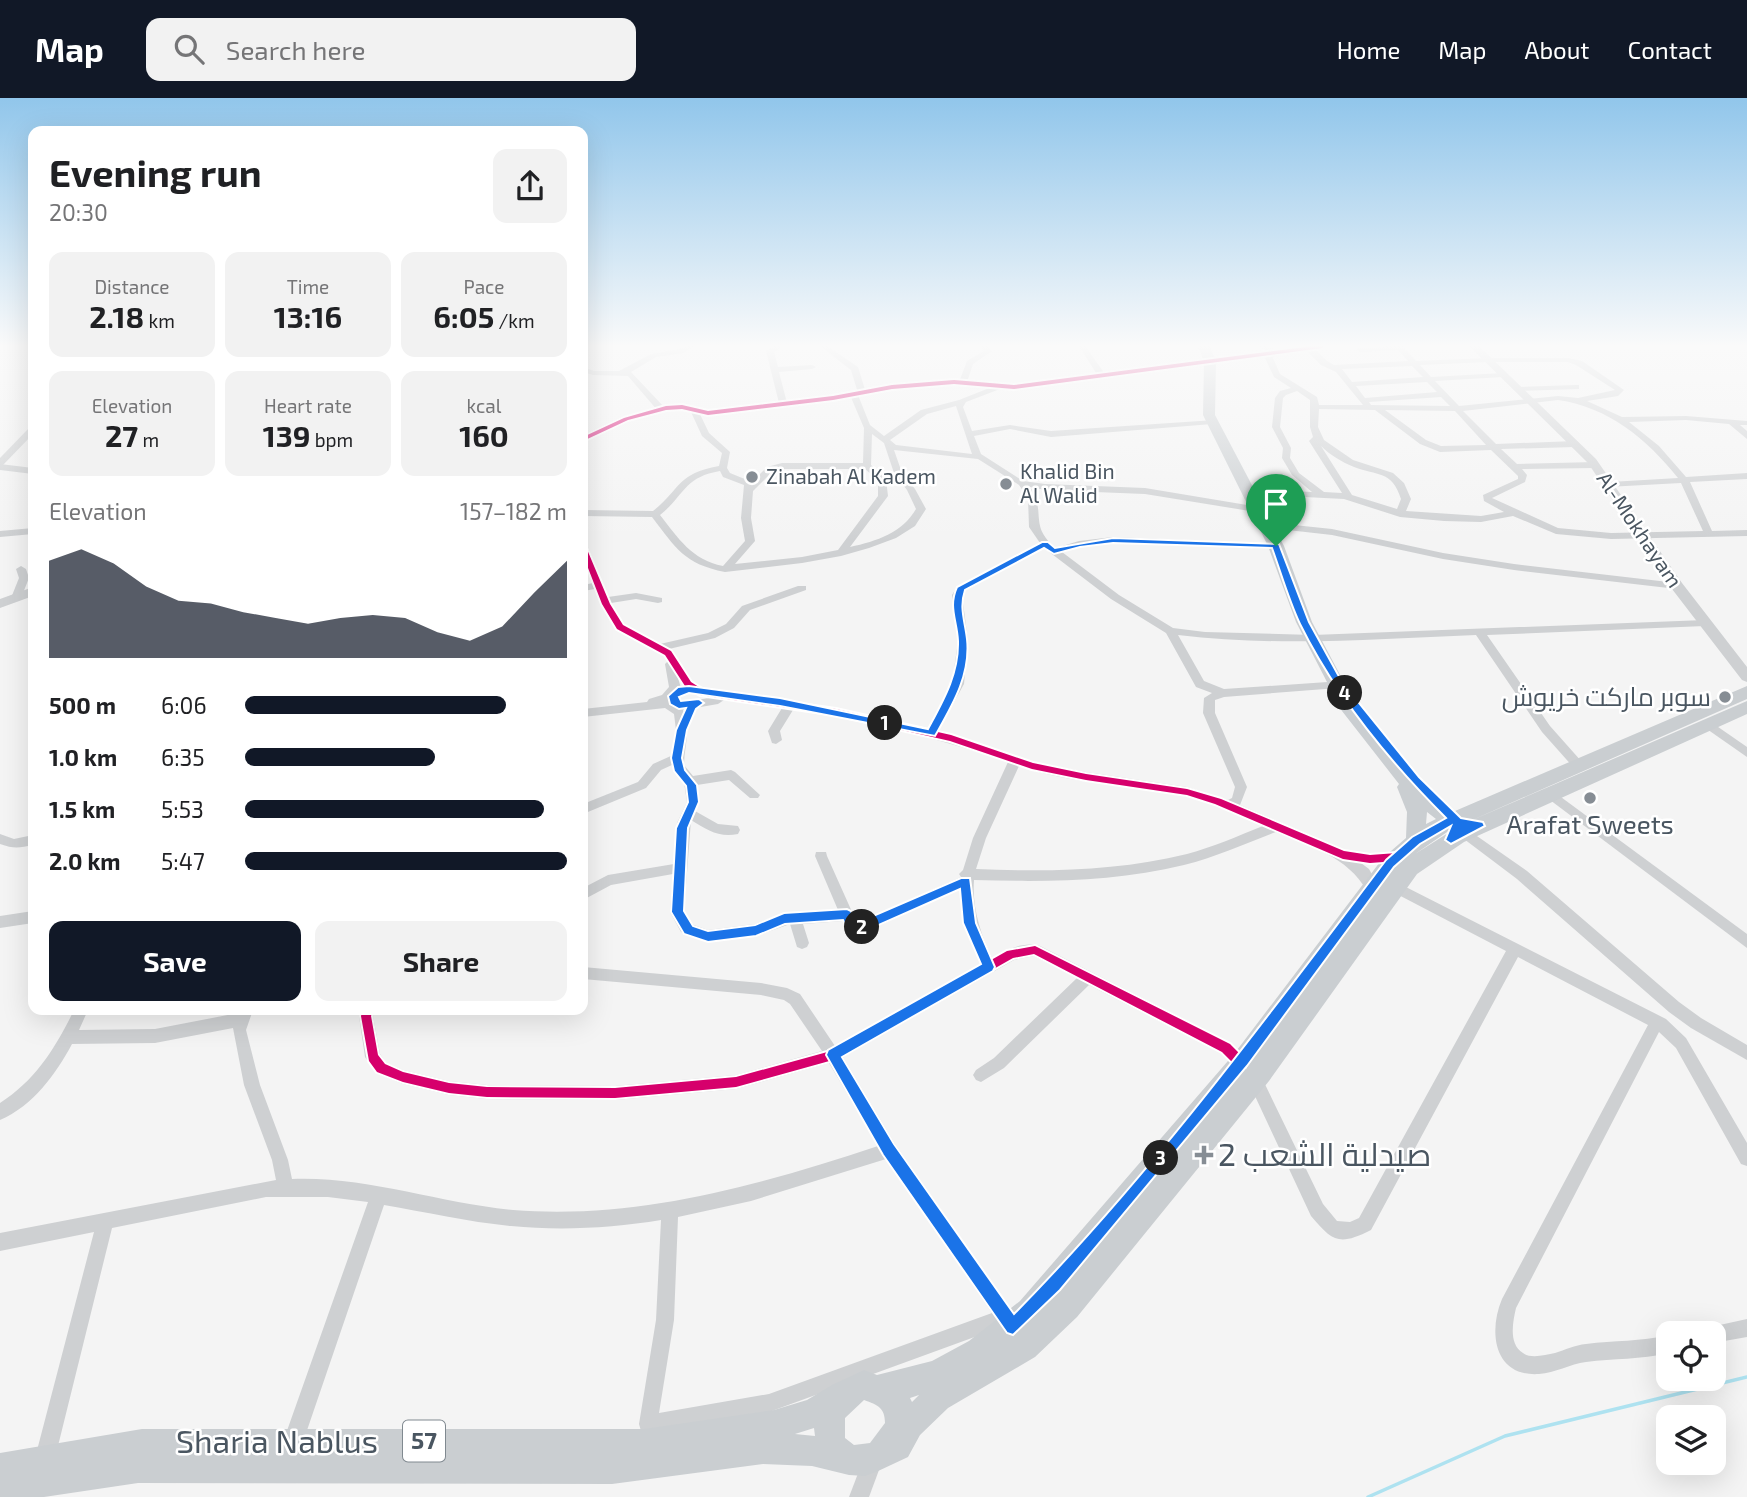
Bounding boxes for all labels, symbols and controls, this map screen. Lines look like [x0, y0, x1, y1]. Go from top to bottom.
search box [146, 18, 636, 81]
text: Map [35, 29, 104, 69]
icon: search [170, 30, 208, 68]
text: Search here [226, 34, 365, 65]
text: Home [1337, 35, 1400, 64]
text: Map [1438, 35, 1486, 64]
text: About [1524, 35, 1590, 64]
text: Contact [1628, 35, 1712, 64]
text: Evening run [49, 149, 262, 195]
button: share [493, 149, 567, 223]
text: 20:30 [49, 198, 108, 226]
text: Distance [94, 275, 170, 298]
text: Time [287, 275, 329, 298]
text: Pace [464, 275, 504, 298]
text: 2.18 [89, 298, 144, 334]
text: 13:16 [274, 298, 342, 334]
text: 6:05 [433, 298, 494, 334]
text: km [144, 309, 175, 332]
text: /km [494, 309, 535, 332]
text: Elevation [92, 394, 172, 417]
text: Heart rate [264, 394, 352, 417]
text: kcal [467, 394, 501, 417]
text: 27 [105, 417, 138, 453]
text: 139 [263, 417, 310, 453]
text: 160 [459, 417, 509, 453]
text: m [138, 428, 159, 451]
text: bpm [310, 428, 353, 451]
place label: Khalid Bin Al Walid [1020, 458, 1115, 507]
place label: Zinabah Al Kadem [766, 463, 936, 488]
street label: Al-Mokhayam [1592, 467, 1688, 592]
marker: Zinabah Al Kadem [744, 469, 760, 485]
pin [1246, 474, 1306, 546]
marker: Khalid Bin Al Walid [998, 476, 1014, 492]
icon: arrive [1257, 485, 1295, 523]
text: Elevation [49, 497, 147, 525]
text: 157–182 m [460, 497, 567, 525]
pin: 4 [1328, 676, 1362, 710]
place label: سوبر ماركت خريوش [1502, 680, 1711, 713]
text: 4 [1338, 681, 1351, 704]
marker: سوبر ماركت خريوش [1717, 689, 1733, 705]
text: 500 m [49, 691, 116, 719]
text: 6:06 [161, 691, 207, 719]
pin: 1 [868, 706, 903, 740]
text: 1 [880, 711, 889, 734]
text: 1.0 km [49, 743, 117, 771]
text: 6:35 [161, 743, 205, 771]
marker: Arafat Sweets [1582, 790, 1598, 806]
text: 1.5 km [49, 795, 115, 823]
text: 5:53 [161, 795, 204, 823]
place label: Arafat Sweets [1506, 808, 1674, 839]
text: 2.0 km [49, 847, 121, 875]
text: 5:47 [161, 847, 205, 875]
pin: 2 [844, 910, 880, 944]
text: 2 [856, 915, 867, 938]
button: Save [49, 921, 301, 1001]
button: Share [315, 921, 567, 1001]
place label: صيدلية الشعب 2 [1218, 1134, 1431, 1172]
pin: 3 [1144, 1140, 1178, 1176]
text: 3 [1155, 1146, 1166, 1169]
marker: صيدلية الشعب 2 [1196, 1147, 1212, 1163]
map controls [1656, 1321, 1726, 1475]
button: locate [1656, 1321, 1726, 1391]
button: layers [1656, 1405, 1726, 1475]
road number: 57 [403, 1420, 445, 1462]
street label: Sharia Nablus [176, 1421, 378, 1459]

